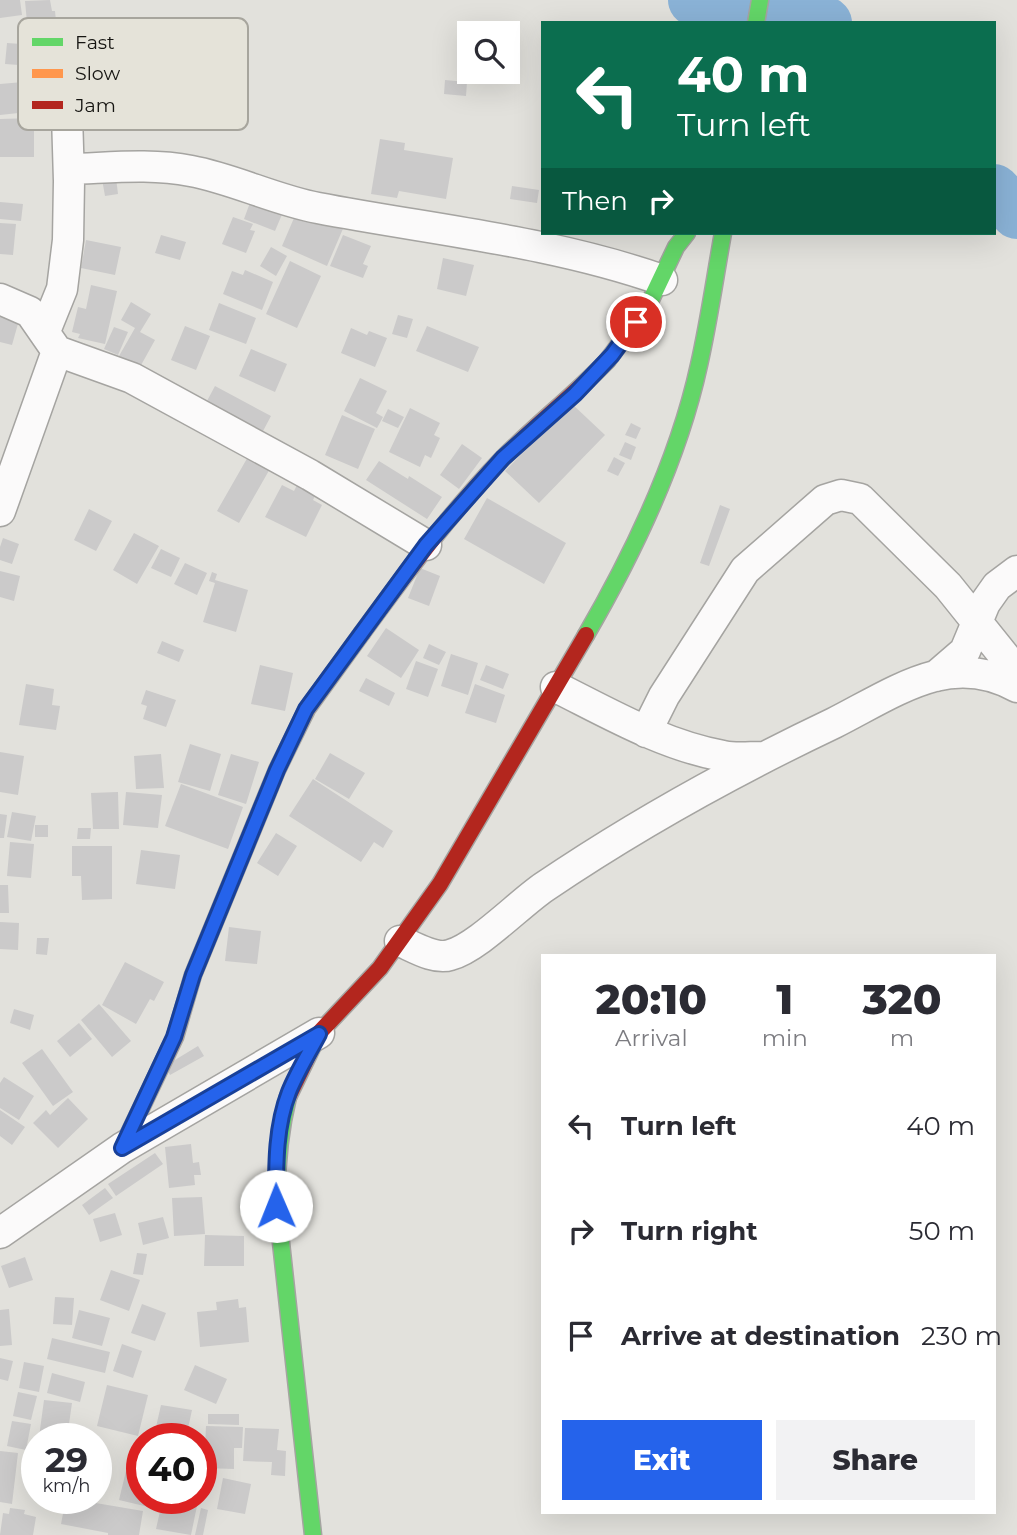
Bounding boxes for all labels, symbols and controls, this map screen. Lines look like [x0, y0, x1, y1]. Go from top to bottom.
legend [18, 18, 248, 130]
map controls [457, 21, 520, 84]
button: search [457, 21, 520, 84]
text: Fast [75, 31, 115, 54]
text: 40 m [677, 45, 809, 104]
icon: left [562, 49, 653, 140]
text: Slow [75, 62, 120, 85]
text: Jam [74, 94, 116, 117]
text: Turn left [677, 105, 811, 144]
icon: right [642, 182, 680, 220]
text: Then [562, 185, 628, 217]
pin [606, 292, 666, 352]
icon: arrive [617, 303, 655, 341]
text: 20:10 [596, 973, 707, 1025]
text: 1 [776, 973, 793, 1025]
text: 320 [862, 973, 941, 1025]
text: Arrival [615, 1024, 688, 1052]
text: min [762, 1024, 808, 1052]
text: m [890, 1024, 914, 1052]
icon: left [562, 1107, 600, 1145]
text: Turn left [621, 1110, 737, 1142]
text: 40 m [906, 1110, 975, 1142]
position arrow [239, 1169, 313, 1243]
icon: right [562, 1212, 600, 1250]
text: Turn right [621, 1215, 757, 1247]
text: 50 m [909, 1215, 975, 1247]
icon: arrive [562, 1317, 600, 1355]
text: Arrive at destination [621, 1320, 900, 1352]
text: 230 m [921, 1320, 1002, 1352]
button: Exit [562, 1420, 762, 1500]
button: Share [776, 1420, 975, 1500]
speed limit sign: 40 [126, 1423, 217, 1514]
text: 29 [45, 1438, 88, 1481]
text: km/h [42, 1475, 91, 1497]

